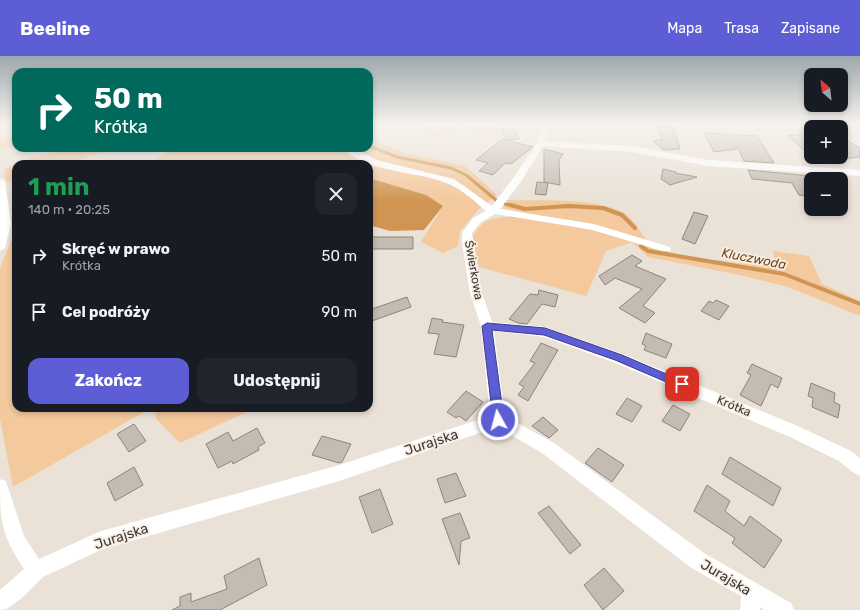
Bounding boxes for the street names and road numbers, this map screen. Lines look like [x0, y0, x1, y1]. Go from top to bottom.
street label: Świerkowa [462, 239, 486, 301]
street label: Krótka [715, 393, 753, 419]
street label: Jurajska [402, 426, 460, 459]
street label: Jurajska [92, 520, 150, 553]
street label: Jurajska [697, 556, 754, 599]

